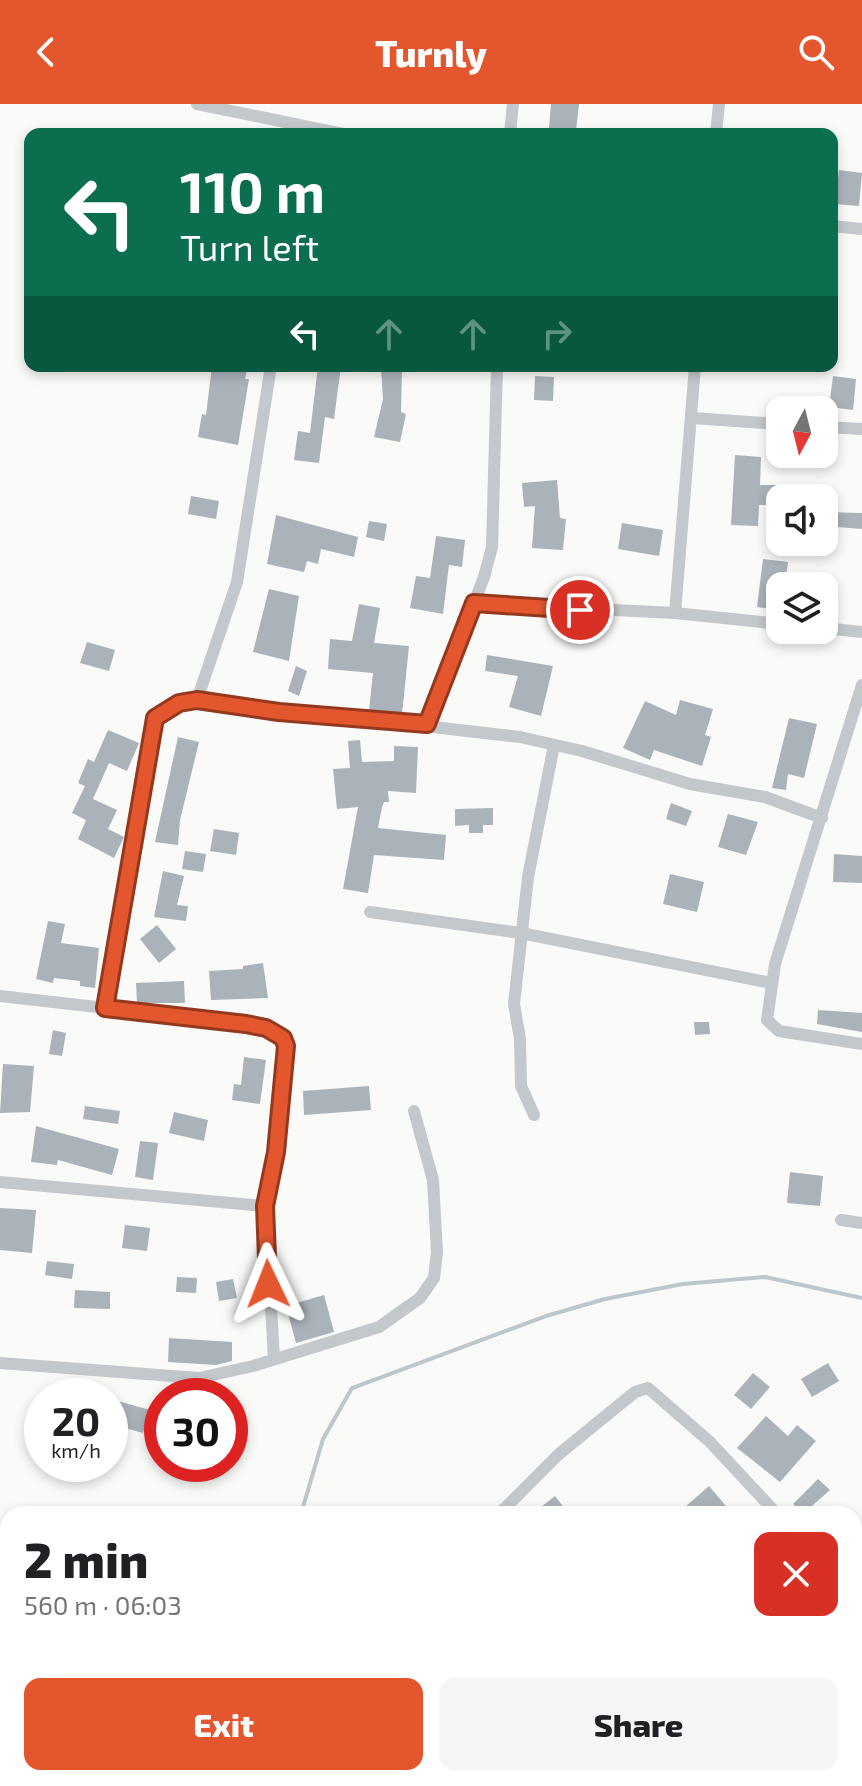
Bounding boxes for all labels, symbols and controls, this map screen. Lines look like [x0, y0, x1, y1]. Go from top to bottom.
icon: back [24, 30, 68, 74]
icon: search [794, 30, 838, 74]
text: Turnly [375, 31, 487, 74]
text: 110 m [180, 157, 325, 224]
icon: left [48, 160, 152, 264]
text: Turn left [180, 225, 319, 268]
icon: left [283, 312, 327, 356]
icon: ahead [367, 312, 411, 356]
icon: ahead [451, 312, 495, 356]
icon: right [535, 312, 579, 356]
north arrow [766, 396, 838, 468]
map controls [766, 396, 838, 644]
button: sound [766, 484, 838, 556]
button: layers [766, 572, 838, 644]
pin [546, 576, 614, 644]
icon: arrive [558, 588, 602, 632]
position arrow [226, 1242, 310, 1326]
speed limit sign: 30 [144, 1378, 248, 1482]
text: 20 [52, 1396, 100, 1444]
text: km/h [51, 1438, 101, 1462]
text: 2 min [24, 1530, 148, 1588]
button: close [754, 1532, 838, 1616]
text: 560 m · 06:03 [24, 1589, 182, 1620]
button: Exit [24, 1678, 423, 1770]
button: Share [439, 1678, 838, 1770]

